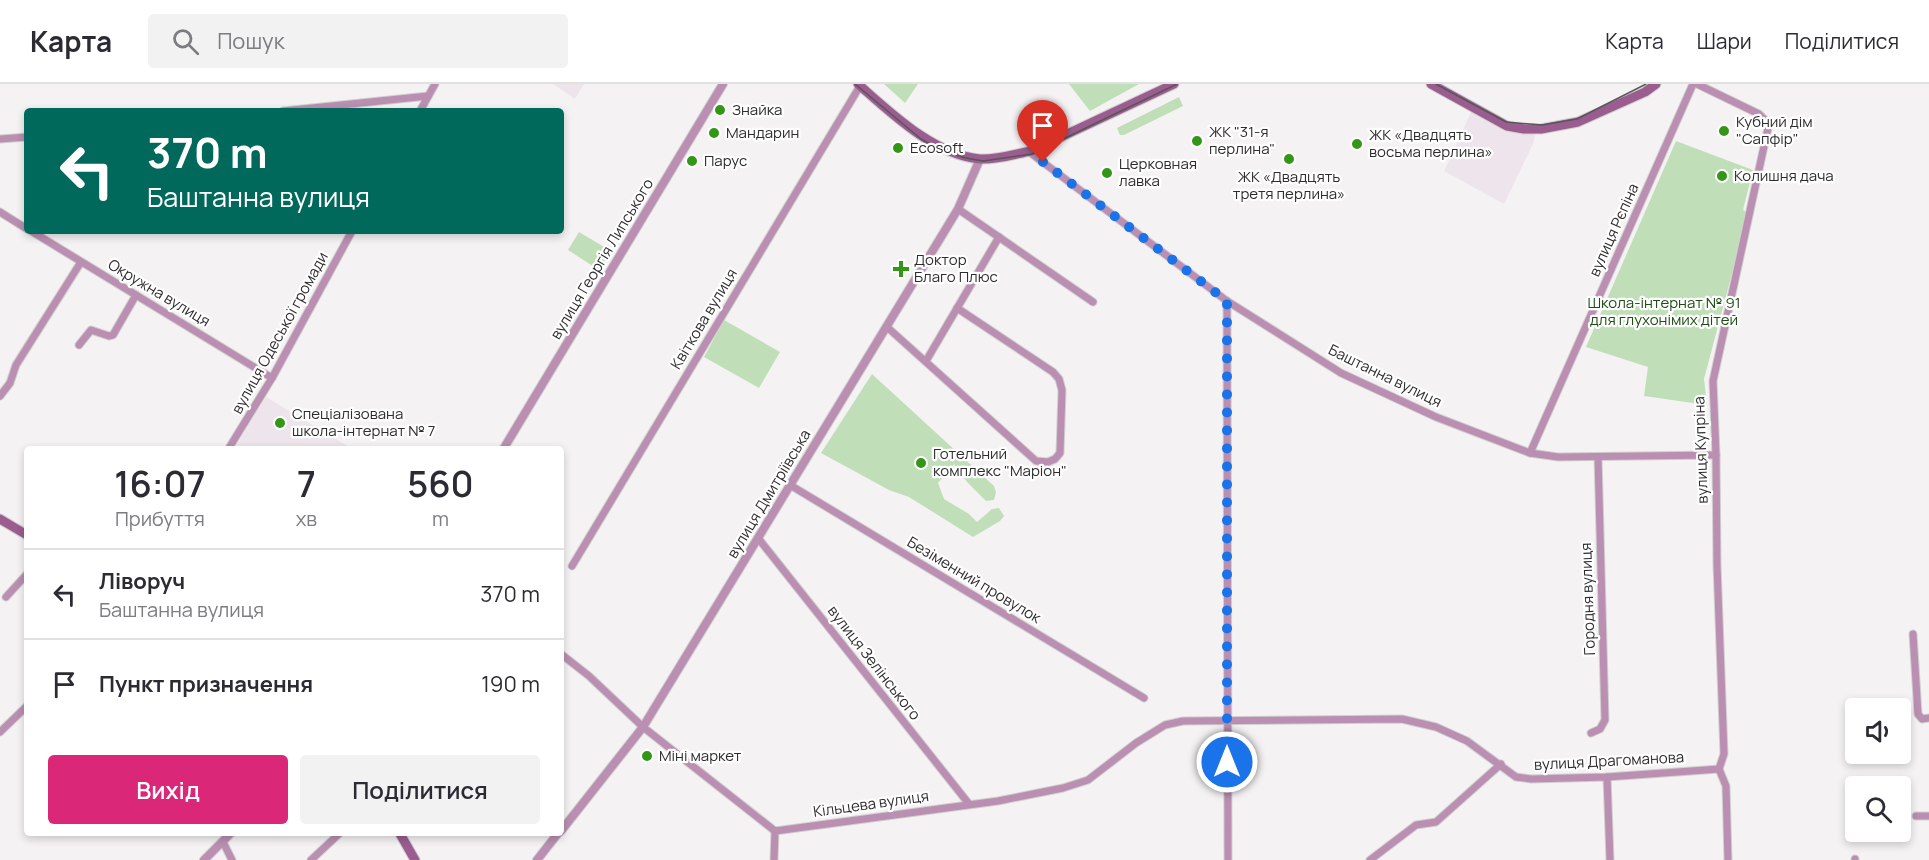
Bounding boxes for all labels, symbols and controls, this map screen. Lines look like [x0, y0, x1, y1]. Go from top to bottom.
search box [148, 14, 568, 68]
text: Карта [30, 22, 112, 60]
icon: search [169, 25, 202, 58]
text: Пошук [217, 26, 285, 56]
text: Карта [1605, 27, 1664, 55]
text: Шари [1697, 27, 1752, 55]
text: Поділитися [1785, 27, 1899, 55]
place label: Знайка [732, 99, 782, 120]
pin [1017, 100, 1068, 162]
marker: Знайка [713, 103, 727, 117]
icon: arrive [1026, 109, 1059, 142]
place label: Кубний дім "Сапфір" [1736, 111, 1813, 149]
place label: ЖК "31-я перлина" [1209, 121, 1275, 159]
place label: Мандарин [726, 122, 799, 143]
text: 370 m [147, 123, 268, 181]
place label: ЖК «Двадцять восьма перлина» [1369, 124, 1493, 162]
marker: Кубний дім "Сапфір" [1717, 124, 1731, 138]
marker: Мандарин [707, 126, 721, 140]
icon: left [48, 132, 126, 210]
marker: ЖК "31-я перлина" [1190, 134, 1204, 148]
place label: Ecosoft [910, 137, 964, 158]
marker: ЖК «Двадцять восьма перлина» [1350, 137, 1364, 151]
marker: Ecosoft [891, 141, 905, 155]
place label: Парус [704, 150, 747, 171]
marker: ЖК «Двадцять третя перлина» [1282, 152, 1296, 166]
place label: Церковная лавка [1119, 153, 1197, 191]
marker: Парус [685, 154, 699, 168]
place label: Колишня дача [1734, 165, 1834, 186]
marker: Церковная лавка [1100, 166, 1114, 180]
place label: ЖК «Двадцять третя перлина» [1233, 166, 1345, 204]
marker: Колишня дача [1715, 169, 1729, 183]
street label: вулиця Георгія Липського [545, 174, 658, 343]
text: Баштанна вулиця [147, 178, 370, 215]
street label: вулиця Рєпіна [1584, 180, 1643, 280]
street label: вулиця Одеської громади [226, 248, 333, 417]
place label: Доктор Благо Плюс [914, 249, 998, 287]
street label: Окружна вулиця [104, 254, 214, 331]
marker: Доктор Благо Плюс [892, 260, 910, 278]
street label: Квіткова вулиця [665, 265, 742, 373]
park label: Школа-інтернат № 91 для глухонімих дітей [1587, 292, 1741, 330]
street label: Баштанна вулиця [1325, 339, 1445, 412]
street label: вулиця Купріна [1688, 396, 1713, 504]
place label: Спеціалізована школа-інтернат № 7 [292, 403, 435, 441]
marker: Спеціалізована школа-інтернат № 7 [273, 416, 287, 430]
street label: вулиця Дмитріївська [722, 425, 815, 562]
place label: Готельний комплекс "Маріон" [933, 443, 1067, 481]
marker: Готельний комплекс "Маріон" [914, 456, 928, 470]
text: 16:07 [114, 459, 206, 508]
text: 7 [297, 459, 316, 508]
text: 560 [407, 459, 474, 508]
text: Прибуття [115, 505, 205, 532]
text: хв [296, 505, 317, 532]
text: m [432, 505, 449, 532]
street label: Безіменний провулок [904, 531, 1045, 628]
street label: Городня вулиця [1575, 542, 1600, 656]
text: Ліворуч [99, 566, 185, 596]
icon: left [48, 578, 81, 611]
text: 370 m [480, 579, 540, 609]
text: Баштанна вулиця [99, 596, 264, 623]
street label: вулиця Зелінського [823, 601, 926, 725]
icon: arrive [48, 668, 81, 701]
text: Пункт призначення [99, 669, 313, 699]
text: 190 m [481, 669, 540, 699]
map controls [1845, 698, 1911, 842]
button: sound [1845, 698, 1911, 764]
position arrow [1195, 730, 1259, 794]
place label: Міні маркет [659, 745, 742, 766]
street label: вулиця Драгоманова [1533, 746, 1684, 775]
marker: Міні маркет [640, 749, 654, 763]
button: Вихід [48, 755, 288, 824]
button: Поділитися [300, 755, 540, 824]
button: search [1845, 776, 1911, 842]
street label: Кільцева вулиця [812, 785, 930, 822]

